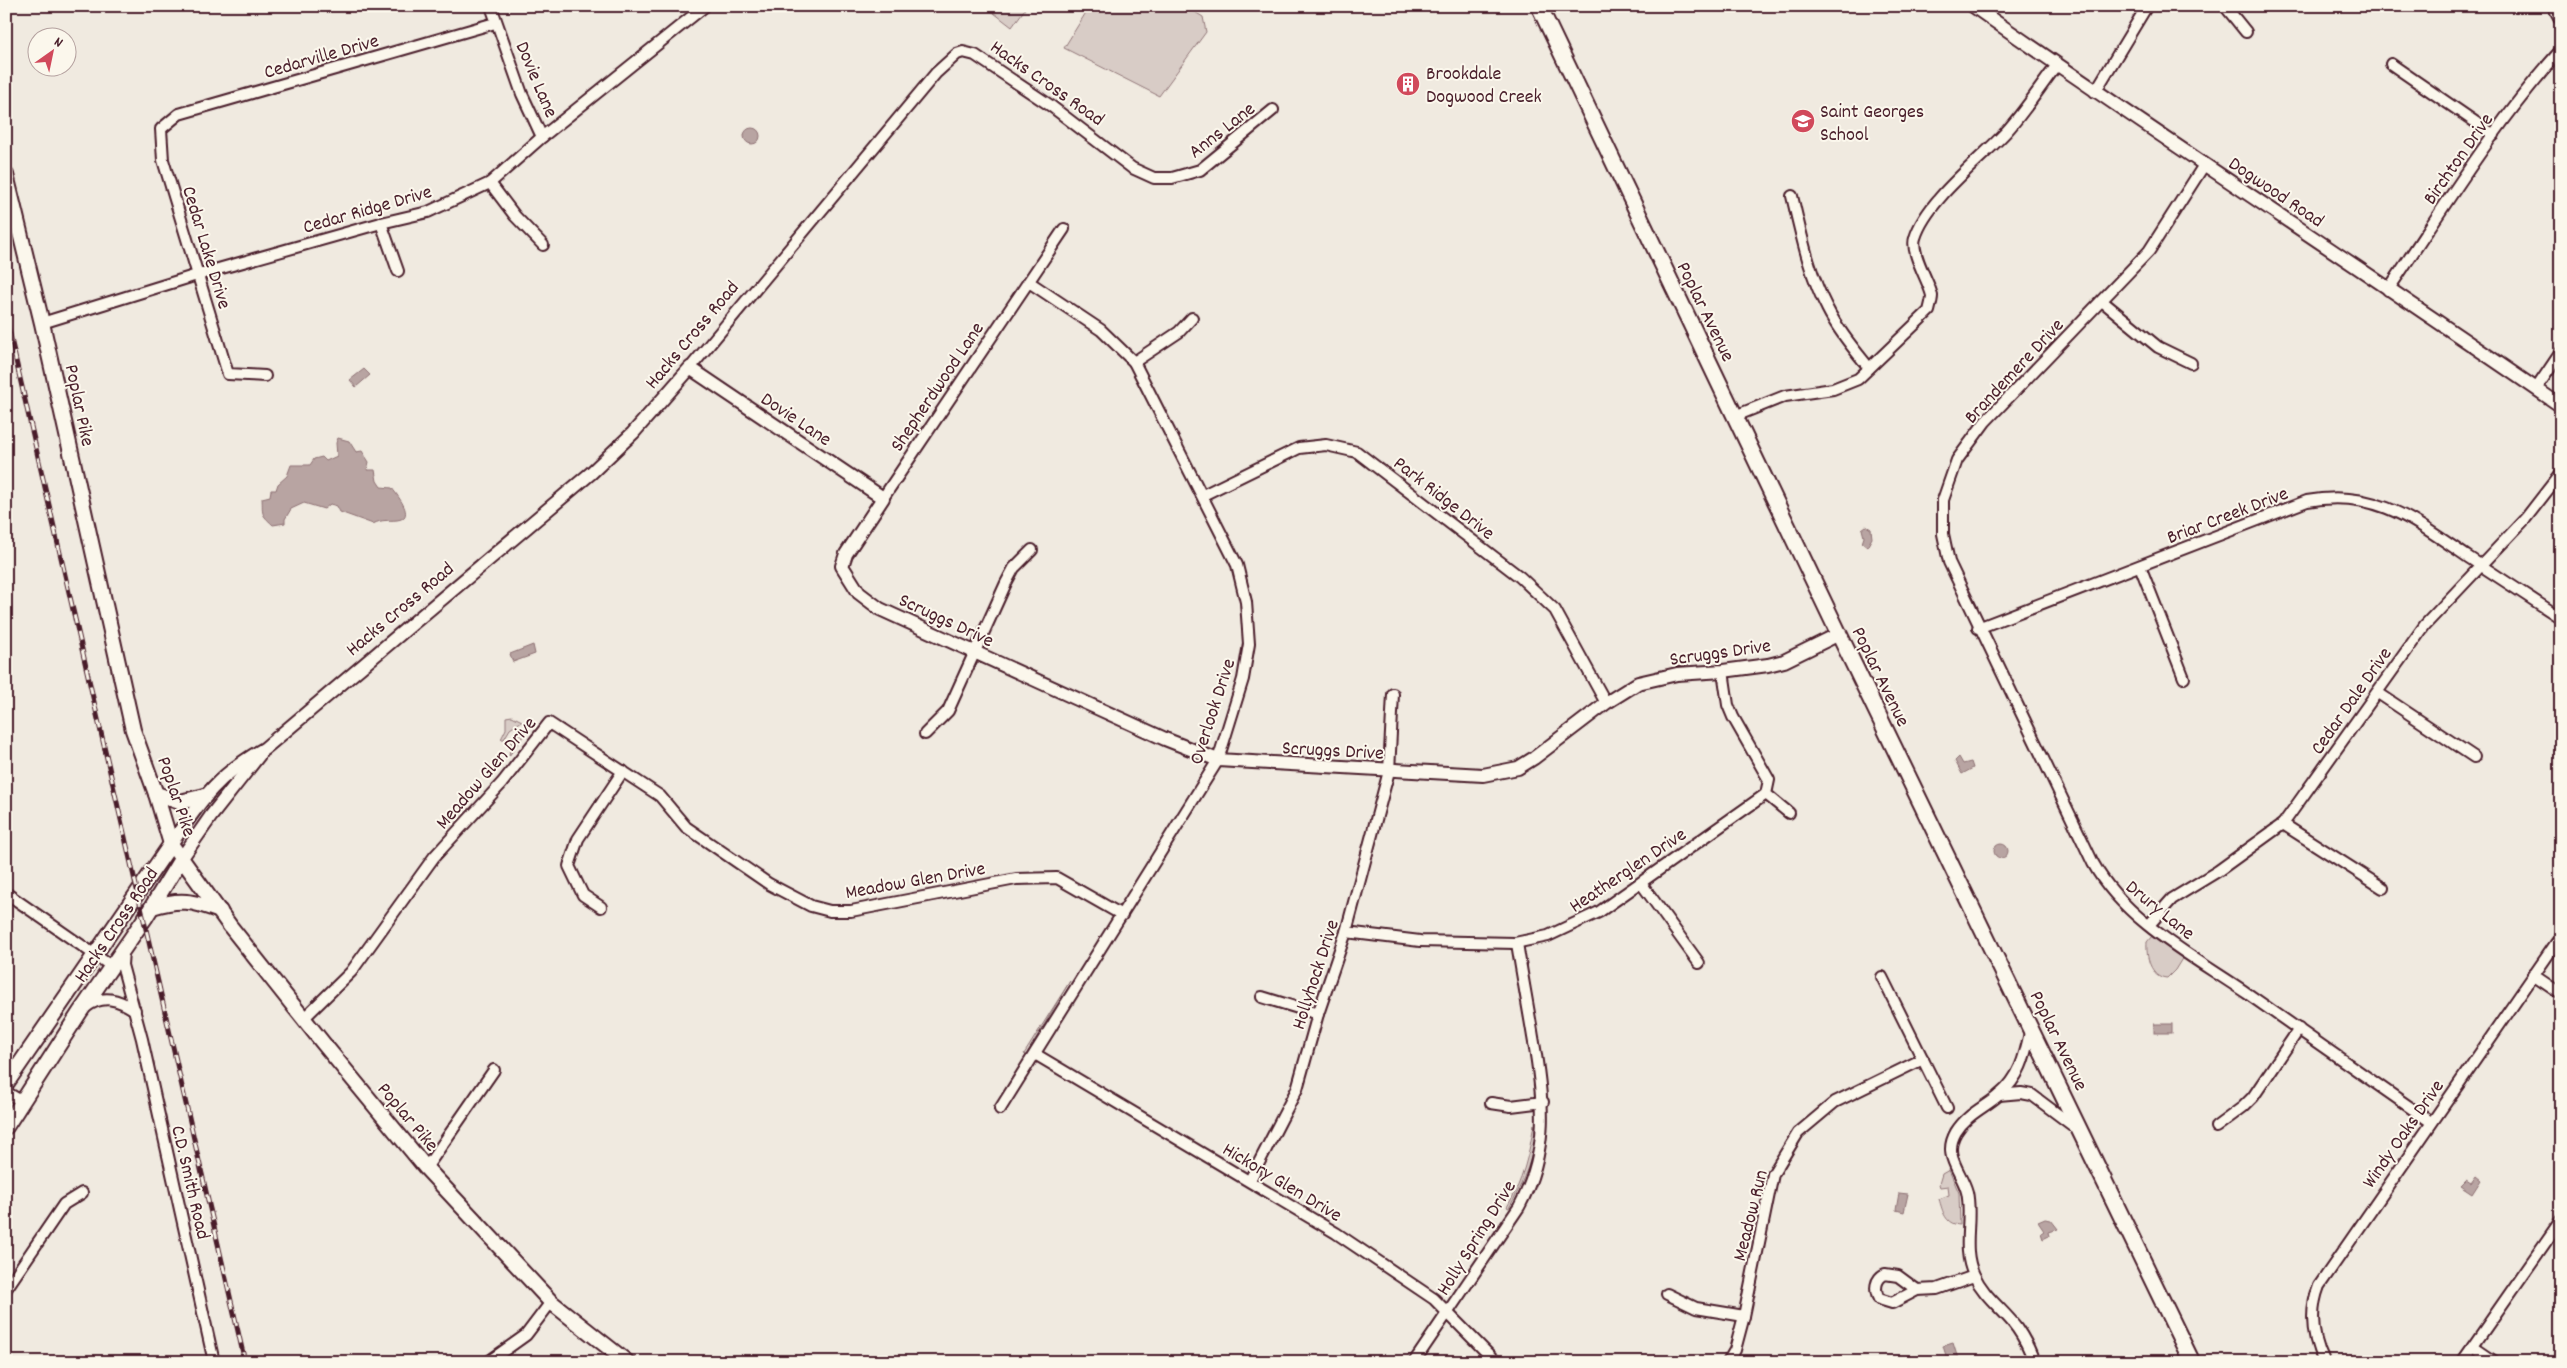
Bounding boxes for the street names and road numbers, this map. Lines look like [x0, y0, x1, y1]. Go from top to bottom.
street label: Cedarville Drive [261, 28, 383, 88]
street label: Hacks Cross Road [983, 35, 1109, 134]
street label: Dovie Lane [507, 38, 564, 123]
street label: Anns Lane [1183, 96, 1262, 166]
street label: Birchton Drive [2417, 108, 2502, 211]
street label: Dogwood Road [2222, 151, 2329, 236]
street label: Cedar Ridge Drive [300, 179, 436, 243]
street label: Cedar Lake Drive [173, 183, 237, 313]
street label: Poplar Avenue [1668, 258, 1741, 367]
street label: Hacks Cross Road [640, 276, 747, 396]
street label: Brandemere Drive [1959, 313, 2072, 431]
street label: Shepherdwood Lane [885, 317, 992, 458]
street label: Poplar Pike [56, 362, 100, 449]
street label: Dovie Lane [754, 386, 837, 455]
street label: Park Ridge Drive [1386, 451, 1500, 548]
street label: Briar Creek Drive [2163, 481, 2293, 553]
street label: Hacks Cross Road [341, 557, 461, 664]
street label: Scruggs Drive [894, 587, 998, 656]
street label: Poplar Avenue [1843, 623, 1916, 732]
street label: Scruggs Drive [1668, 633, 1773, 675]
street label: Cedar Dale Drive [2305, 642, 2400, 761]
street label: Overlook Drive [1184, 655, 1244, 769]
street label: Meadow Glen Drive [430, 711, 544, 837]
street label: Scruggs Drive [1281, 735, 1385, 769]
street label: Poplar Pike [148, 753, 202, 841]
street label: Heatherglen Drive [1565, 822, 1693, 921]
street label: Meadow Glen Drive [843, 856, 988, 908]
street label: Hacks Cross Road [68, 862, 167, 989]
street label: Drury Lane [2118, 875, 2200, 948]
street label: Hollyhock Drive [1286, 916, 1348, 1034]
street label: Poplar Avenue [2021, 987, 2094, 1096]
street label: Windy Oaks Drive [2357, 1074, 2452, 1195]
street label: Poplar Pike [369, 1077, 444, 1159]
street label: C.D. Smith Road [162, 1123, 216, 1242]
street label: Hickory Glen Drive [1216, 1137, 1347, 1230]
street label: Meadow Run [1727, 1167, 1777, 1264]
street label: Holly Spring Drive [1431, 1175, 1524, 1302]

